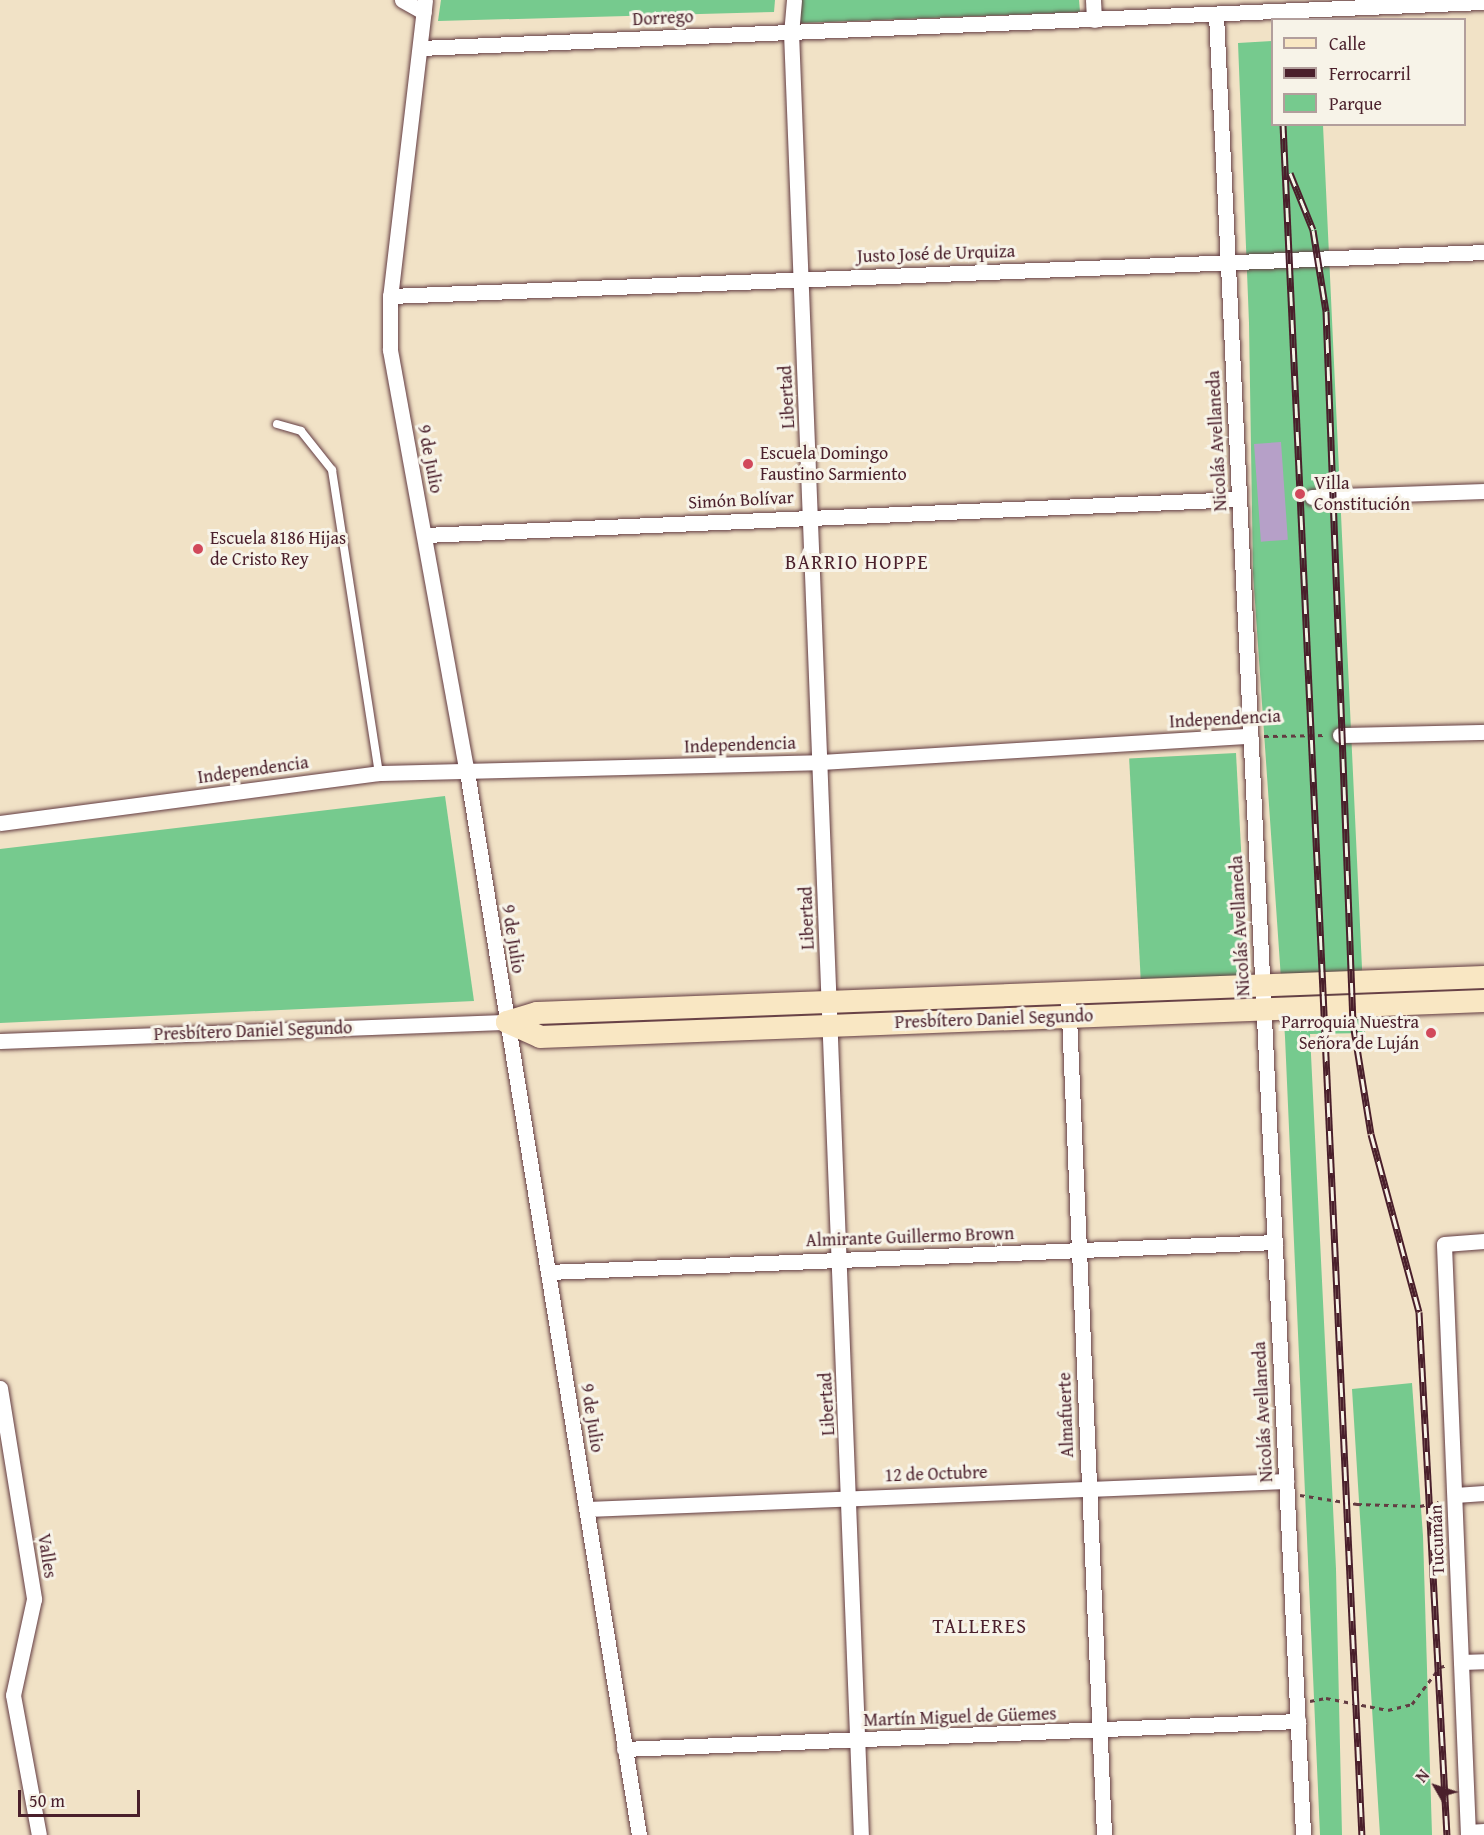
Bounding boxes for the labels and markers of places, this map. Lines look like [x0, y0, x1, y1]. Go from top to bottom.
place label: Escuela Domingo Faustino Sarmiento [760, 443, 907, 486]
marker: Escuela Domingo Faustino Sarmiento [741, 457, 755, 471]
place label: Villa Constitución [1314, 473, 1410, 516]
marker: Villa Constitución [1291, 485, 1309, 503]
place label: Escuela 8186 Hijas de Cristo Rey [210, 528, 346, 570]
marker: Escuela 8186 Hijas de Cristo Rey [191, 542, 205, 556]
place label: Parroquia Nuestra Señora de Luján [1281, 1012, 1419, 1054]
marker: Parroquia Nuestra Señora de Luján [1424, 1026, 1438, 1040]

